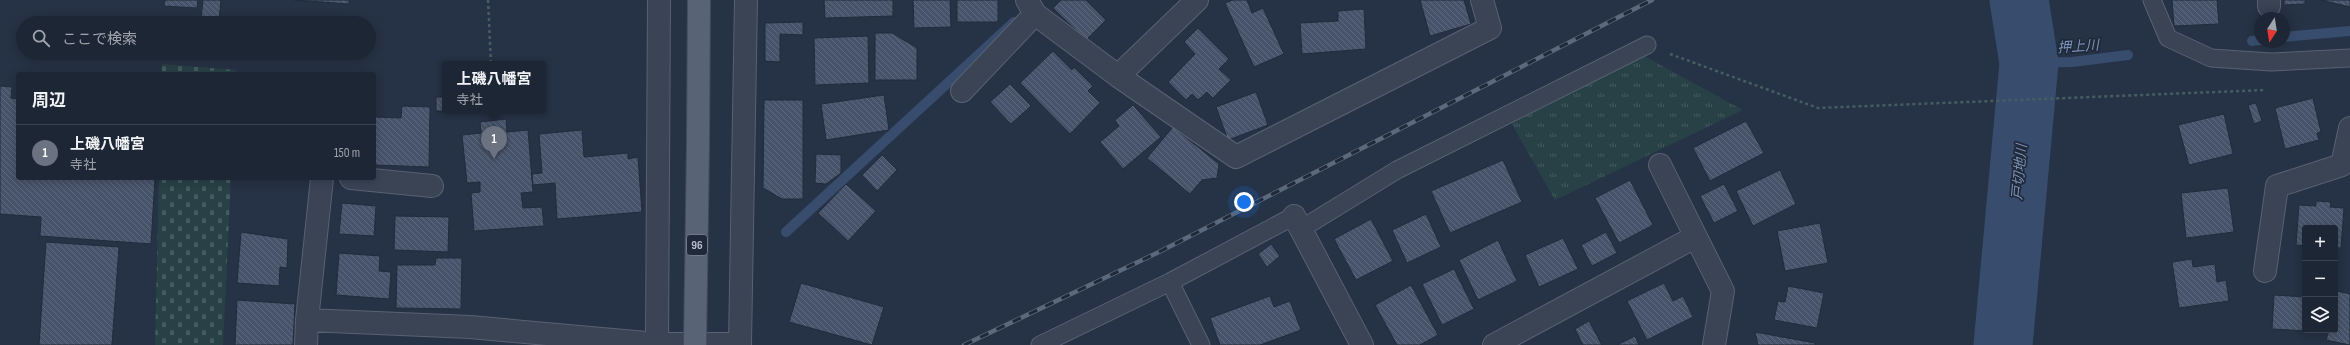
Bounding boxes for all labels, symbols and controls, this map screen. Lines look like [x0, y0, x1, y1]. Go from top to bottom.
north arrow [2254, 12, 2290, 48]
search box [16, 16, 376, 60]
icon: search [30, 27, 52, 49]
text: ここで検索 [62, 30, 137, 49]
water label: 押上川 [2056, 36, 2102, 56]
popup [442, 61, 546, 113]
text: 上磯八幡宮 [456, 70, 532, 89]
text: 周辺 [32, 91, 66, 111]
text: 寺社 [456, 92, 483, 108]
pin: 1 [481, 126, 507, 159]
text: 上磯八幡宮 [70, 135, 145, 154]
water label: 戸切地川 [2009, 141, 2031, 201]
text: 1 [42, 145, 48, 161]
text: 150 m [334, 145, 360, 161]
text: 寺社 [70, 157, 96, 173]
your location [1234, 192, 1254, 212]
map controls [2302, 225, 2338, 333]
button: + [2302, 225, 2338, 261]
road number: 96 [687, 235, 707, 255]
button: − [2302, 261, 2338, 297]
button: layers [2302, 297, 2338, 333]

